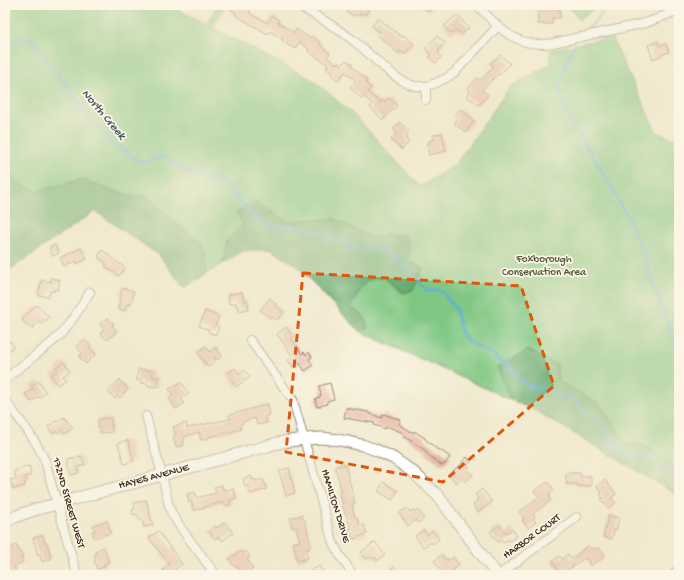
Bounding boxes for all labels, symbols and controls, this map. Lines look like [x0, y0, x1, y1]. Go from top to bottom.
water label: North Creek [78, 87, 129, 144]
park label: Foxborough Conservation Area [502, 254, 587, 279]
street label: 172ND STREET WEST [49, 455, 87, 550]
street label: HAYES AVENUE [118, 462, 192, 492]
street label: HAMILTON DRIVE [318, 468, 352, 545]
street label: HARBOR COURT [501, 512, 564, 562]

